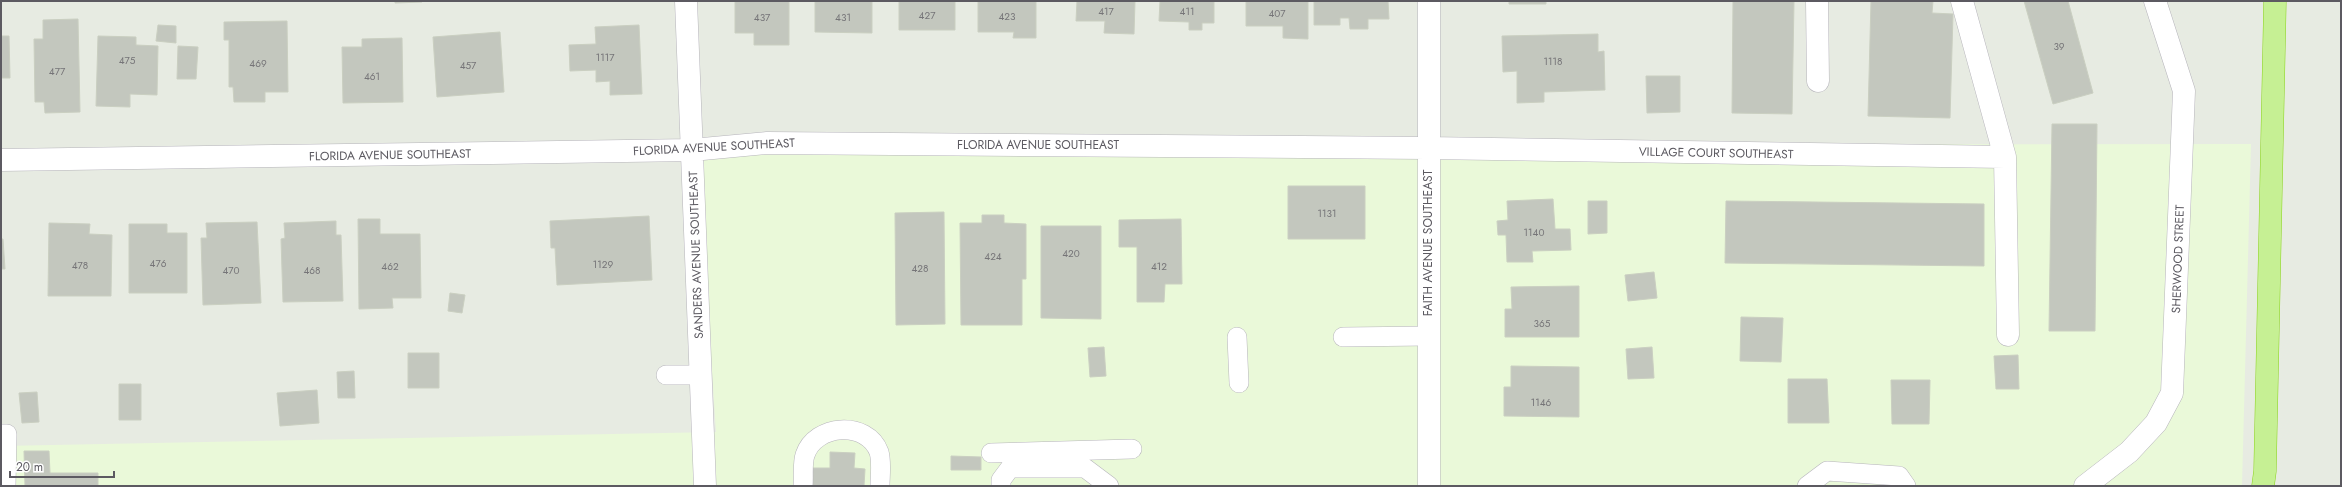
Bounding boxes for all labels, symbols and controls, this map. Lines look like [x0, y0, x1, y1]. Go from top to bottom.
house number: 417 [1098, 4, 1115, 19]
house number: 411 [1180, 4, 1194, 19]
house number: 407 [1268, 6, 1286, 21]
house number: 427 [919, 8, 936, 23]
house number: 423 [999, 9, 1016, 24]
house number: 437 [754, 10, 771, 25]
house number: 431 [835, 10, 851, 25]
house number: 39 [2053, 39, 2065, 54]
house number: 1117 [596, 50, 615, 65]
house number: 475 [119, 53, 136, 68]
house number: 1118 [1544, 54, 1562, 69]
house number: 469 [249, 56, 267, 71]
house number: 457 [460, 58, 477, 73]
house number: 477 [49, 64, 66, 79]
house number: 461 [364, 69, 380, 84]
street label: FLORIDA AVENUE SOUTHEAST [633, 134, 796, 160]
street label: FLORIDA AVENUE SOUTHEAST [957, 136, 1119, 154]
street label: VILLAGE COURT SOUTHEAST [1639, 143, 1794, 163]
street label: FLORIDA AVENUE SOUTHEAST [309, 145, 472, 165]
street label: FAITH AVENUE SOUTHEAST [1419, 169, 1437, 316]
street label: SANDERS AVENUE SOUTHEAST [684, 170, 708, 339]
street label: SHERWOOD STREET [2167, 204, 2189, 314]
house number: 1131 [1318, 206, 1336, 221]
house number: 1140 [1524, 225, 1544, 240]
house number: 420 [1062, 246, 1080, 261]
house number: 424 [984, 249, 1002, 264]
house number: 476 [150, 256, 167, 271]
house number: 1129 [593, 257, 613, 272]
house number: 478 [72, 258, 88, 273]
house number: 462 [381, 259, 399, 274]
house number: 412 [1151, 259, 1167, 274]
house number: 428 [912, 261, 928, 276]
house number: 470 [222, 263, 240, 278]
house number: 468 [303, 263, 321, 278]
house number: 365 [1534, 316, 1551, 331]
house number: 1146 [1531, 395, 1552, 410]
scale bar [10, 453, 114, 479]
text: 20 m [16, 458, 43, 476]

